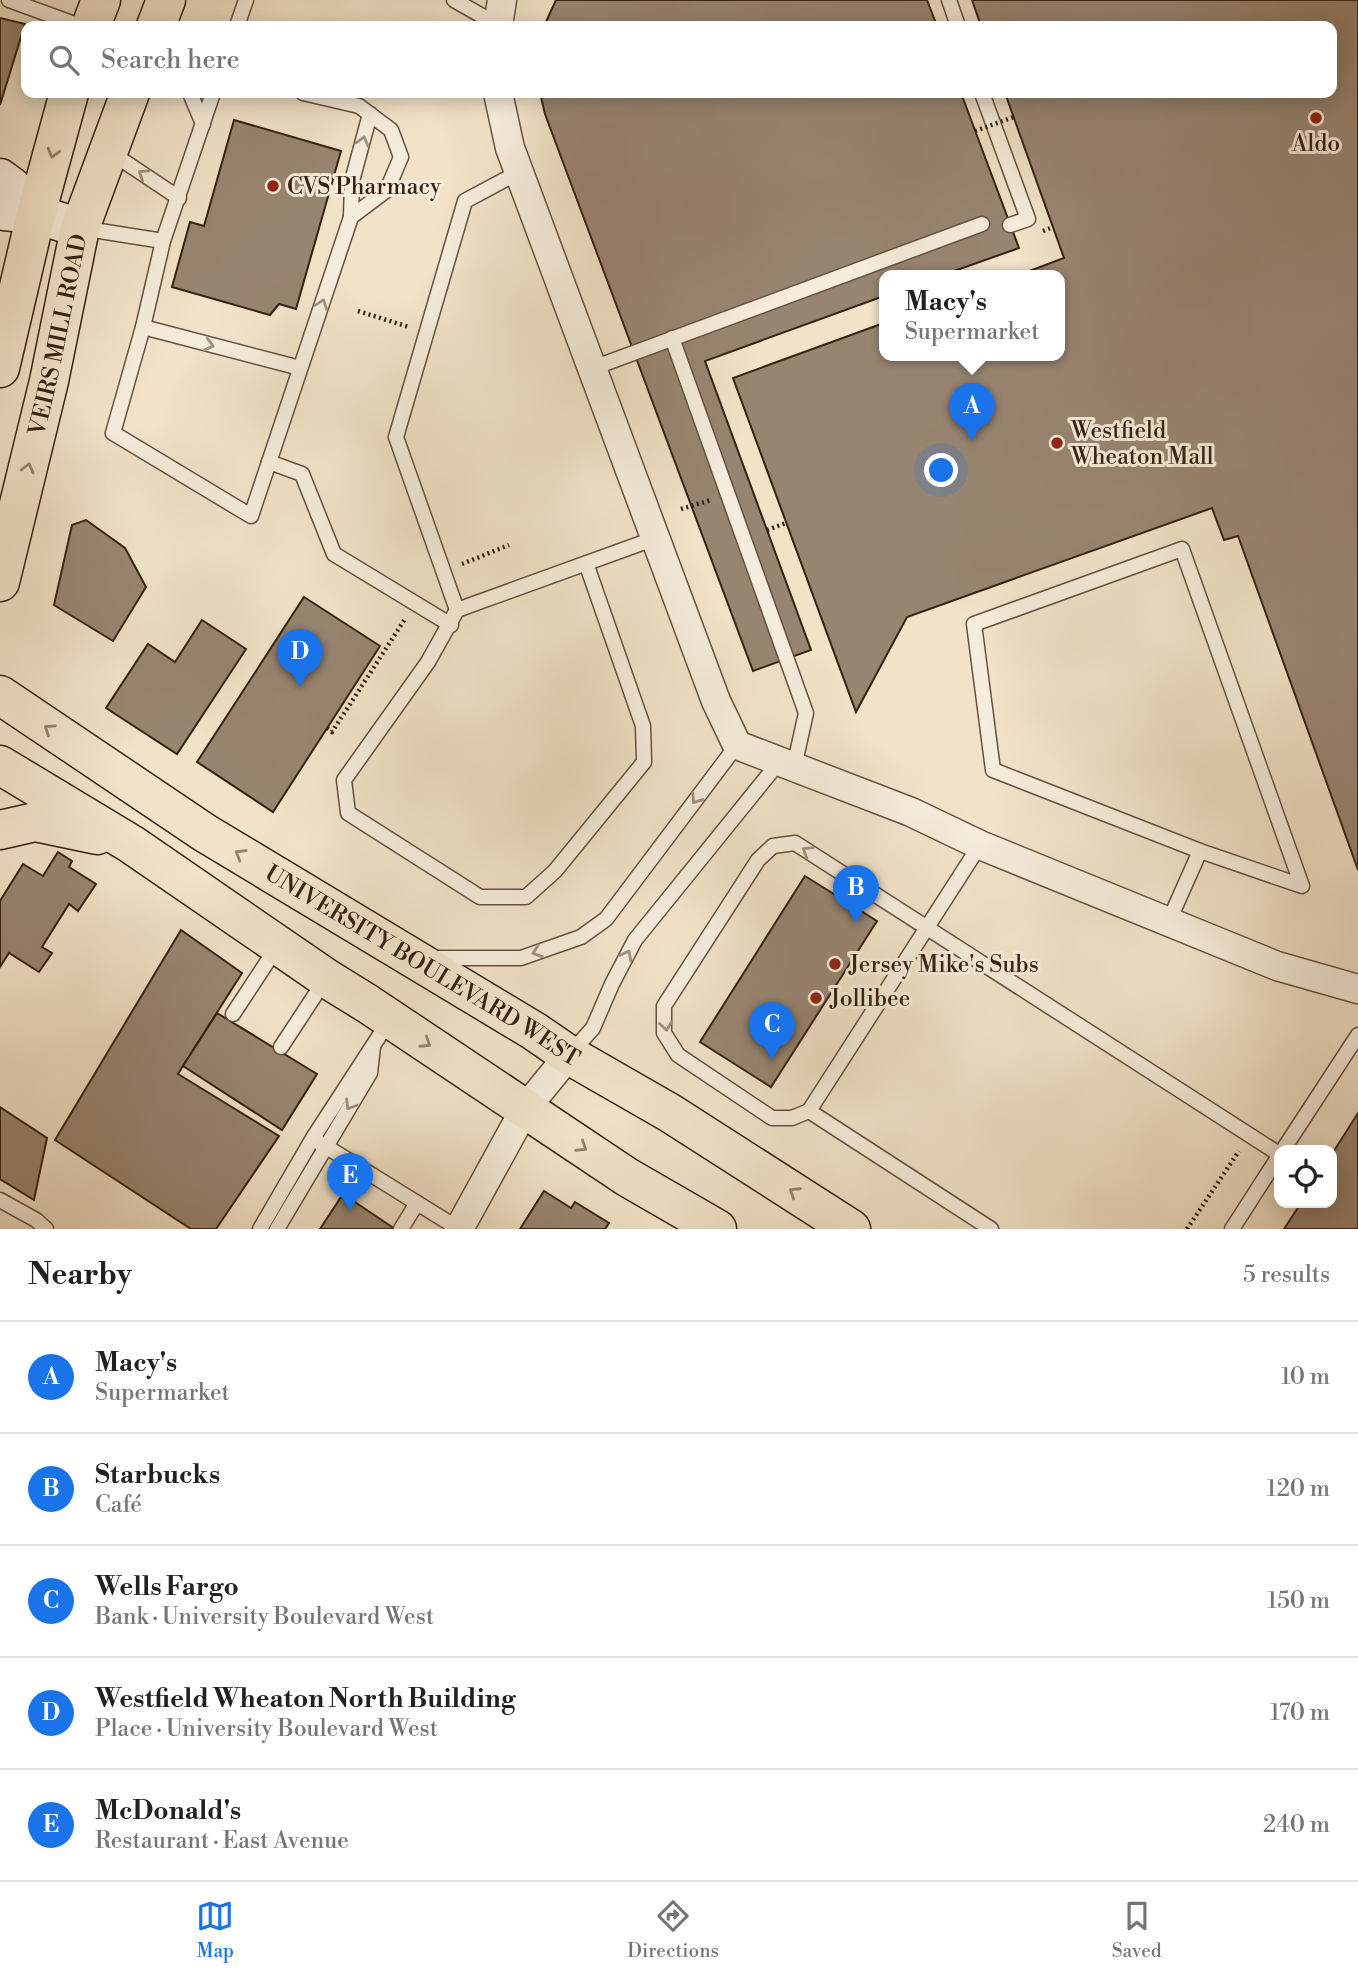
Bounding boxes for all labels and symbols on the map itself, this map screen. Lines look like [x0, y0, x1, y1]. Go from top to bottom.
marker: Aldo [1308, 110, 1324, 126]
place label: Aldo [1291, 130, 1340, 158]
one-way arrow [354, 135, 369, 147]
one-way arrow [46, 147, 61, 159]
one-way arrow [138, 169, 151, 182]
place label: CVS Pharmacy [287, 173, 442, 201]
marker: CVS Pharmacy [265, 178, 281, 194]
street label: VEIRS MILL ROAD [23, 232, 93, 440]
one-way arrow [314, 298, 328, 310]
one-way arrow [203, 337, 215, 351]
pin: A [949, 383, 995, 441]
place label: Westfield Wheaton Mall [1070, 417, 1214, 471]
marker: Westfield Wheaton Mall [1049, 435, 1065, 451]
your location [924, 453, 958, 487]
one-way arrow [20, 462, 34, 474]
pin: D [277, 629, 323, 687]
one-way arrow [44, 724, 57, 737]
one-way arrow [692, 791, 704, 804]
one-way arrow [802, 846, 815, 859]
one-way arrow [234, 849, 247, 862]
street label: UNIVERSITY BOULEVARD WEST [260, 859, 585, 1073]
pin: B [833, 865, 879, 923]
one-way arrow [531, 944, 543, 958]
one-way arrow [619, 949, 632, 962]
place label: Jersey Mike's Subs [848, 951, 1039, 979]
marker: Jersey Mike's Subs [827, 956, 843, 972]
place label: Jollibee [829, 985, 910, 1013]
marker: Jollibee [808, 990, 824, 1006]
pin: C [749, 1002, 795, 1060]
one-way arrow [658, 1021, 673, 1032]
one-way arrow [418, 1035, 431, 1048]
one-way arrow [346, 1097, 359, 1110]
one-way arrow [574, 1139, 587, 1152]
pin: E [327, 1153, 373, 1211]
one-way arrow [788, 1188, 801, 1201]

